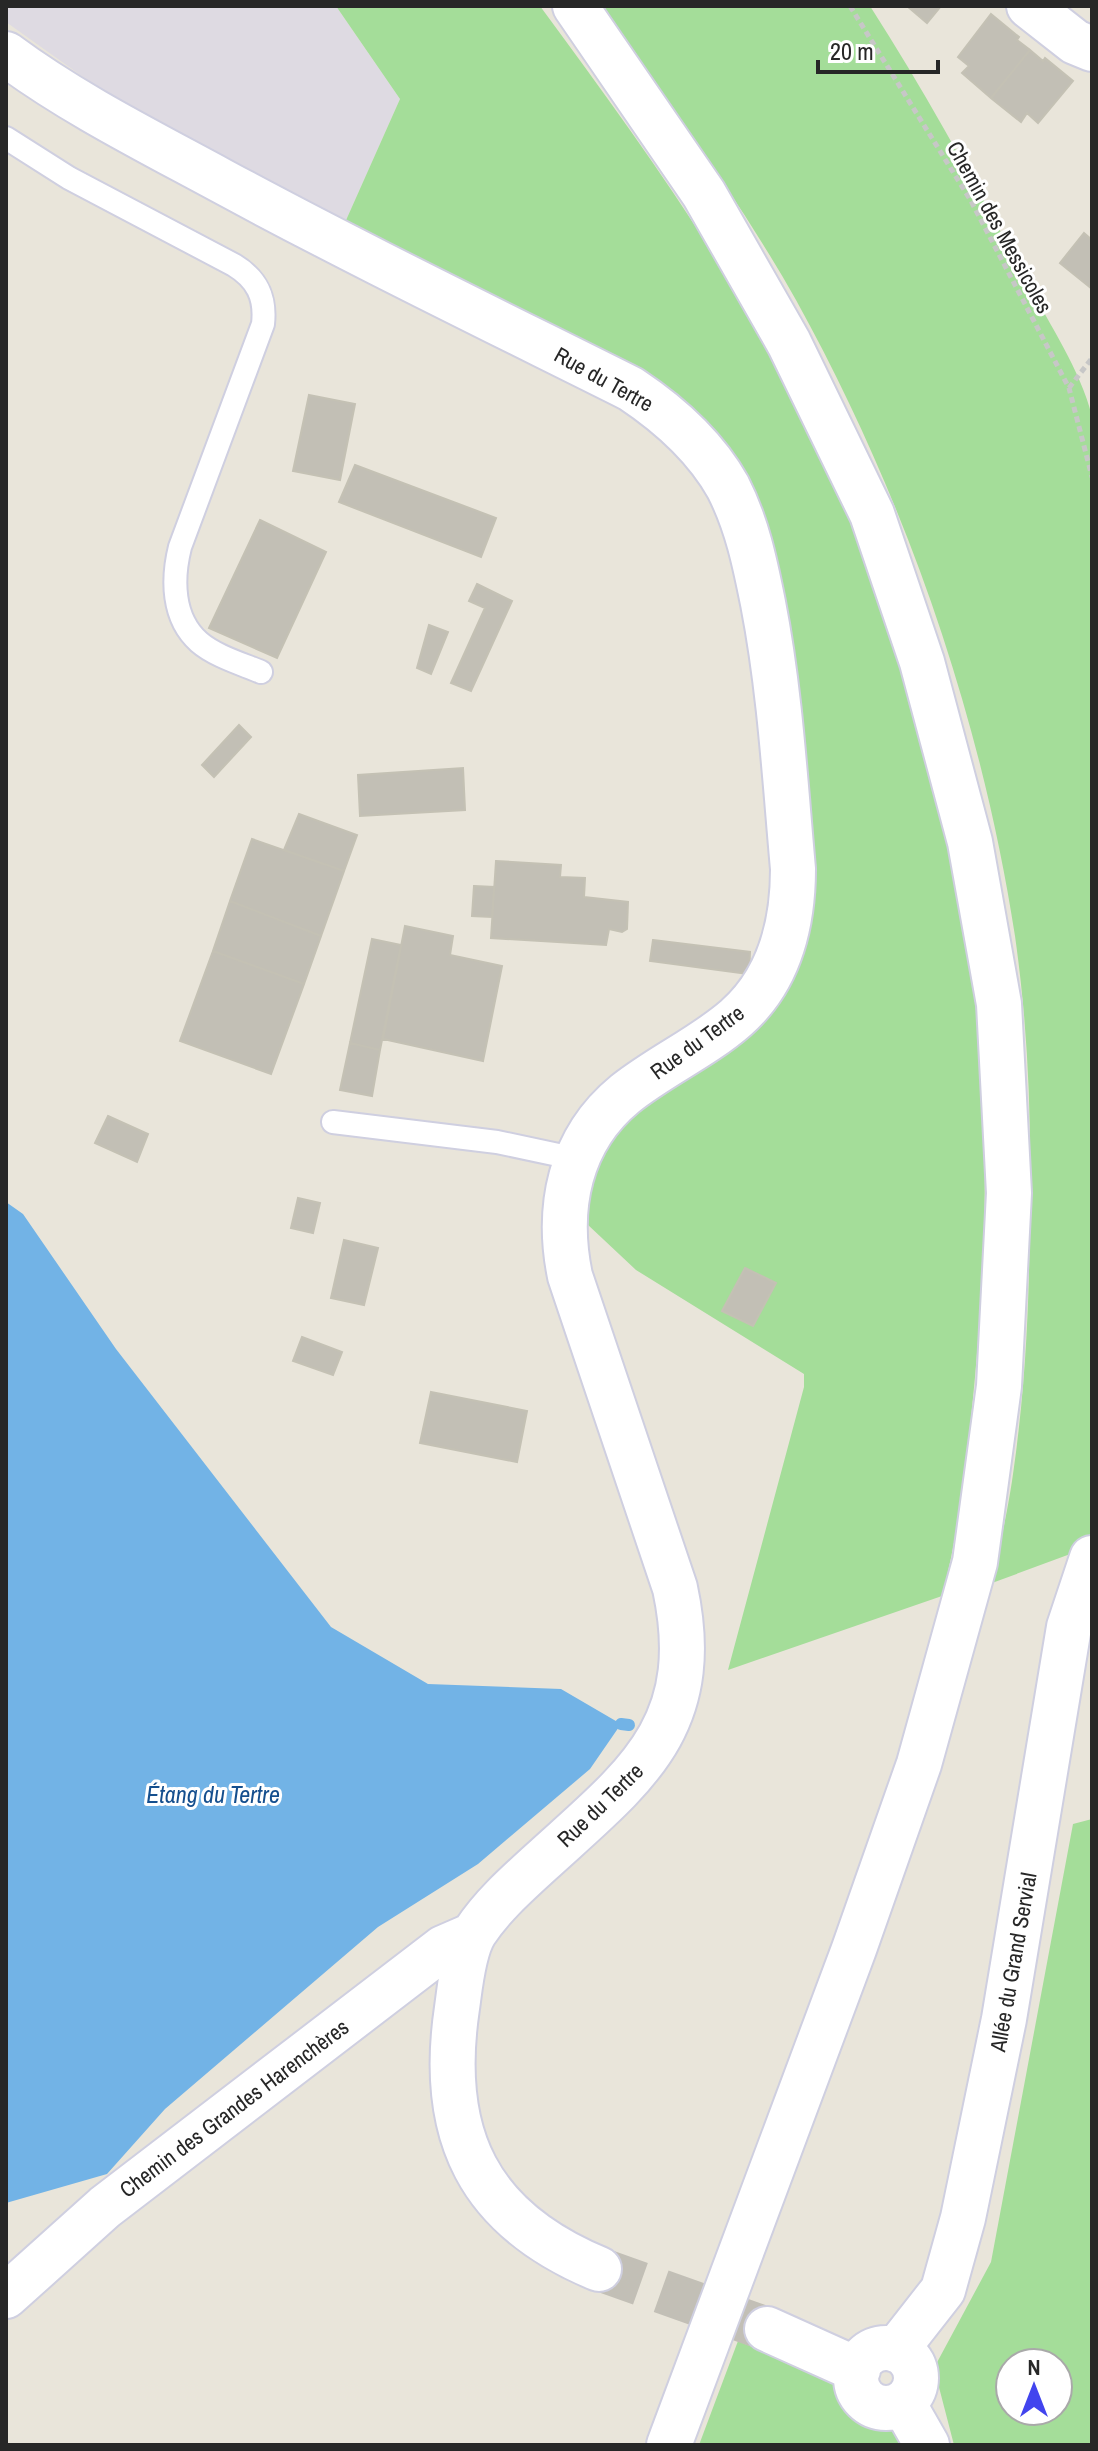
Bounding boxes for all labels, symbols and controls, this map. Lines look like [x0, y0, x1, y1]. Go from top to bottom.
scale bar [818, 24, 938, 74]
text: 20 m [830, 35, 874, 67]
street label: Chemin des Messicoles [940, 136, 1060, 318]
street label: Rue du Tertre [549, 339, 659, 419]
street label: Rue du Tertre [644, 998, 750, 1086]
street label: Rue du Tertre [550, 1756, 650, 1854]
water label: Étang du Tertre [146, 1778, 280, 1810]
street label: Allée du Grand Servial [982, 1870, 1044, 2055]
street label: Chemin des Grandes Harenchères [113, 2012, 355, 2204]
north arrow [994, 2347, 1074, 2427]
text: N [1027, 2352, 1041, 2382]

